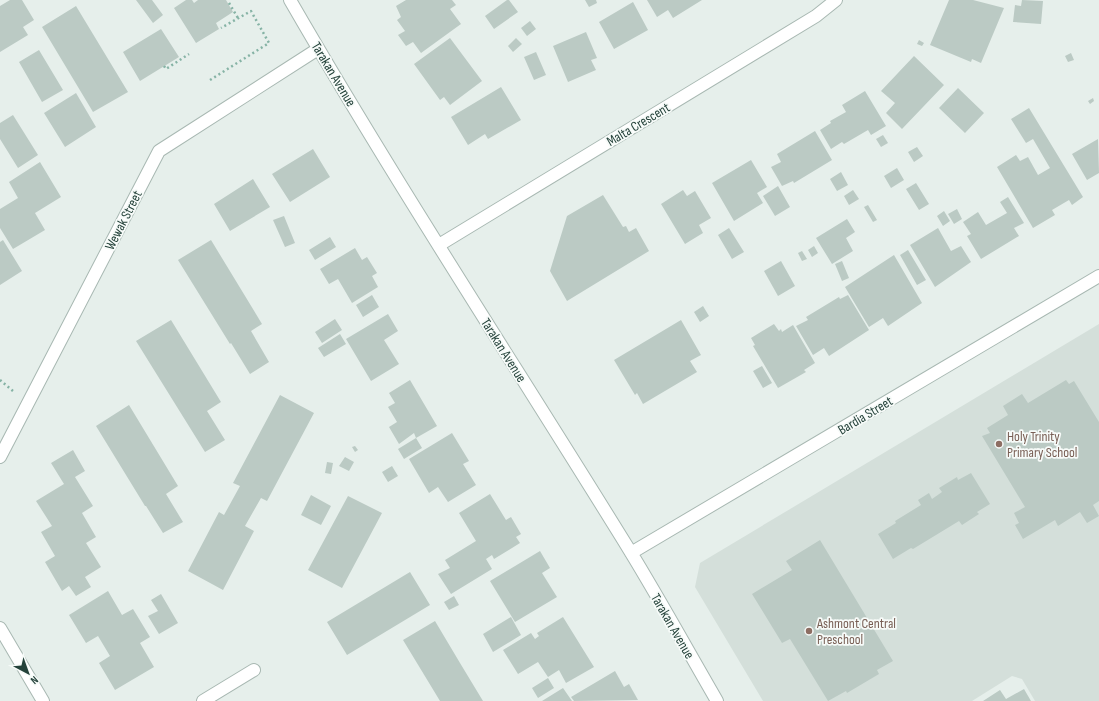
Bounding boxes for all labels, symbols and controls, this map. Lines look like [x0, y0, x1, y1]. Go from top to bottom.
street label: Tarakan Avenue [308, 39, 360, 110]
street label: Malta Crescent [604, 99, 673, 150]
street label: Wewak Street [101, 188, 146, 253]
street label: Tarakan Avenue [477, 315, 530, 386]
street label: Bardia Street [835, 392, 896, 438]
place label: Holy Trinity Primary School [1007, 428, 1077, 461]
marker: Holy Trinity Primary School [994, 439, 1004, 449]
street label: Tarakan Avenue [647, 591, 698, 662]
place label: Ashmont Central Preschool [816, 615, 896, 648]
marker: Ashmont Central Preschool [804, 626, 814, 636]
north arrow [8, 653, 48, 693]
text: N [28, 673, 41, 687]

